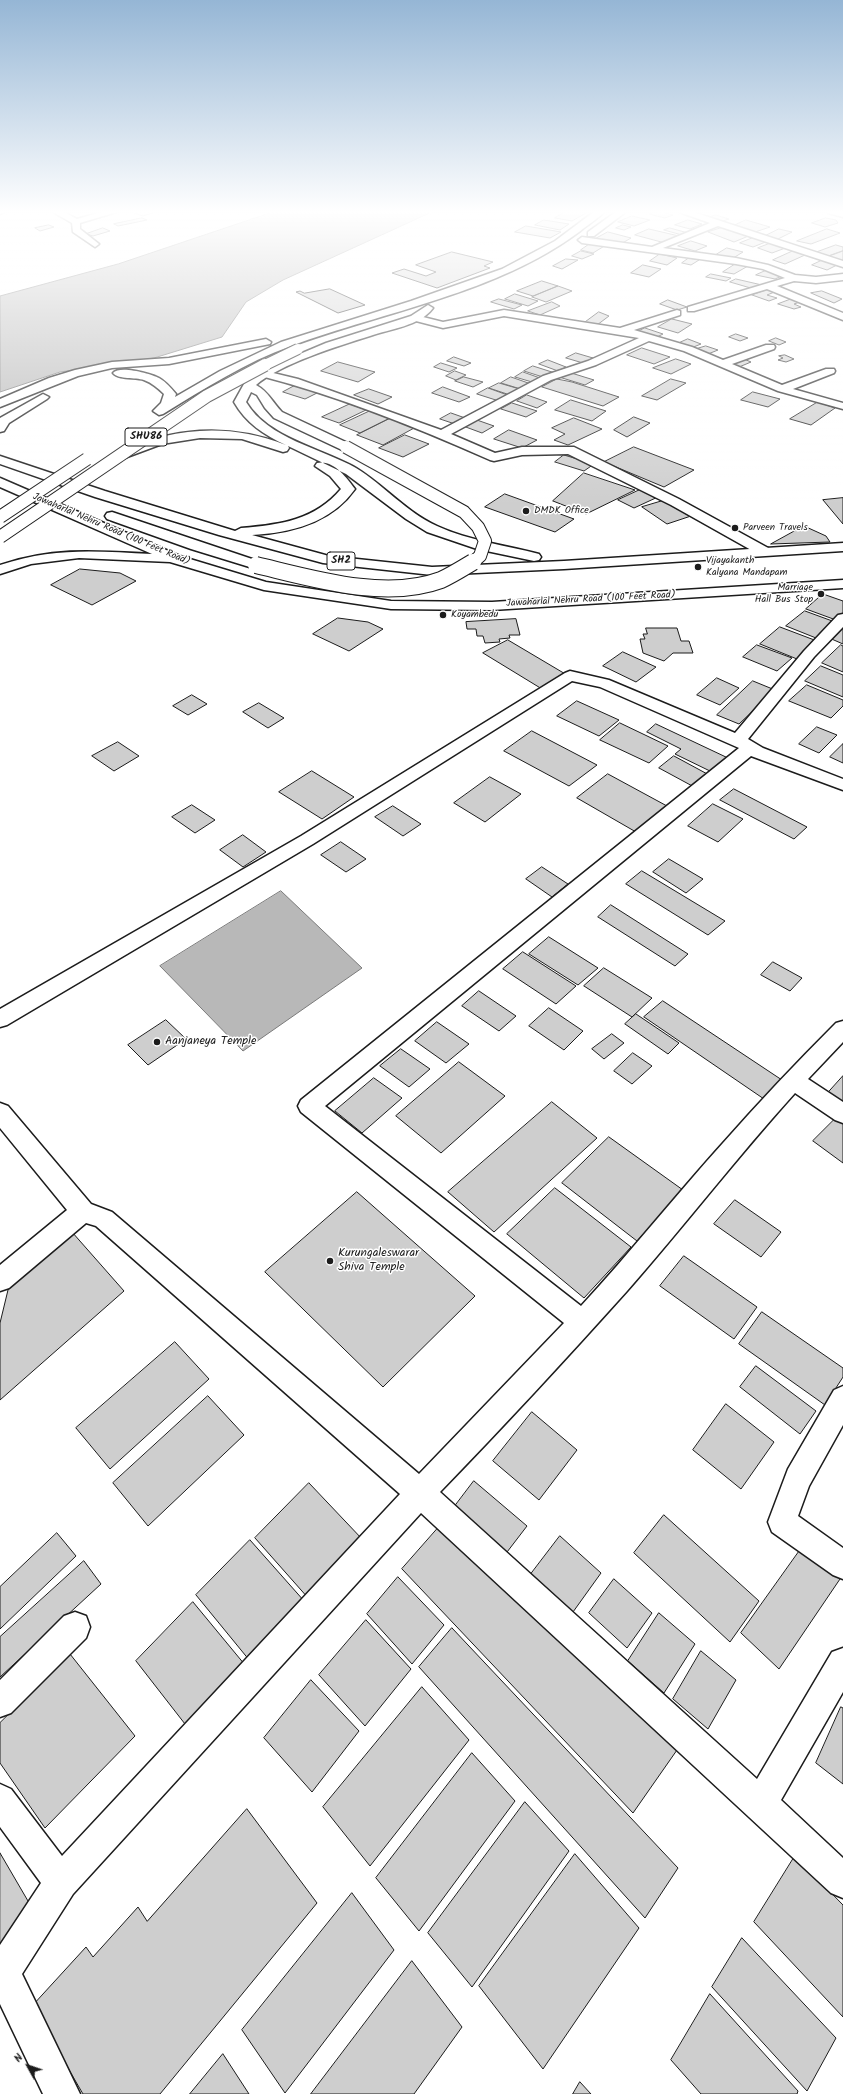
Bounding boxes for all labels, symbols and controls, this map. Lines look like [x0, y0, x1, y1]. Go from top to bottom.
road number: SHU86 [125, 428, 167, 446]
street label: Jawaharlal Nehru Road (100 Feet Road) [31, 491, 191, 569]
place label: DMDK Office [534, 505, 589, 517]
marker: DMDK Office [521, 506, 531, 516]
place label: Parveen Travels [743, 522, 808, 534]
marker: Parveen Travels [730, 523, 740, 533]
road number: SH2 [327, 552, 355, 570]
place label: Vijayakanth Kalyana Mandapam [706, 555, 787, 578]
marker: Vijayakanth Kalyana Mandapam [693, 562, 703, 572]
place label: Marriage Hall Bus Stop [755, 582, 813, 606]
marker: Marriage Hall Bus Stop [816, 589, 826, 599]
street label: Jawaharlal Nehru Road (100 Feet Road) [506, 590, 676, 610]
place label: Koyambedu [451, 609, 498, 621]
marker: Koyambedu [438, 610, 448, 620]
place label: Aanjaneya Temple [165, 1035, 256, 1049]
marker: Aanjaneya Temple [152, 1037, 162, 1047]
place label: Kurungaleswarar Shiva Temple [338, 1247, 419, 1275]
marker: Kurungaleswarar Shiva Temple [325, 1256, 335, 1266]
north arrow [8, 2046, 48, 2086]
text: N [10, 2050, 28, 2067]

